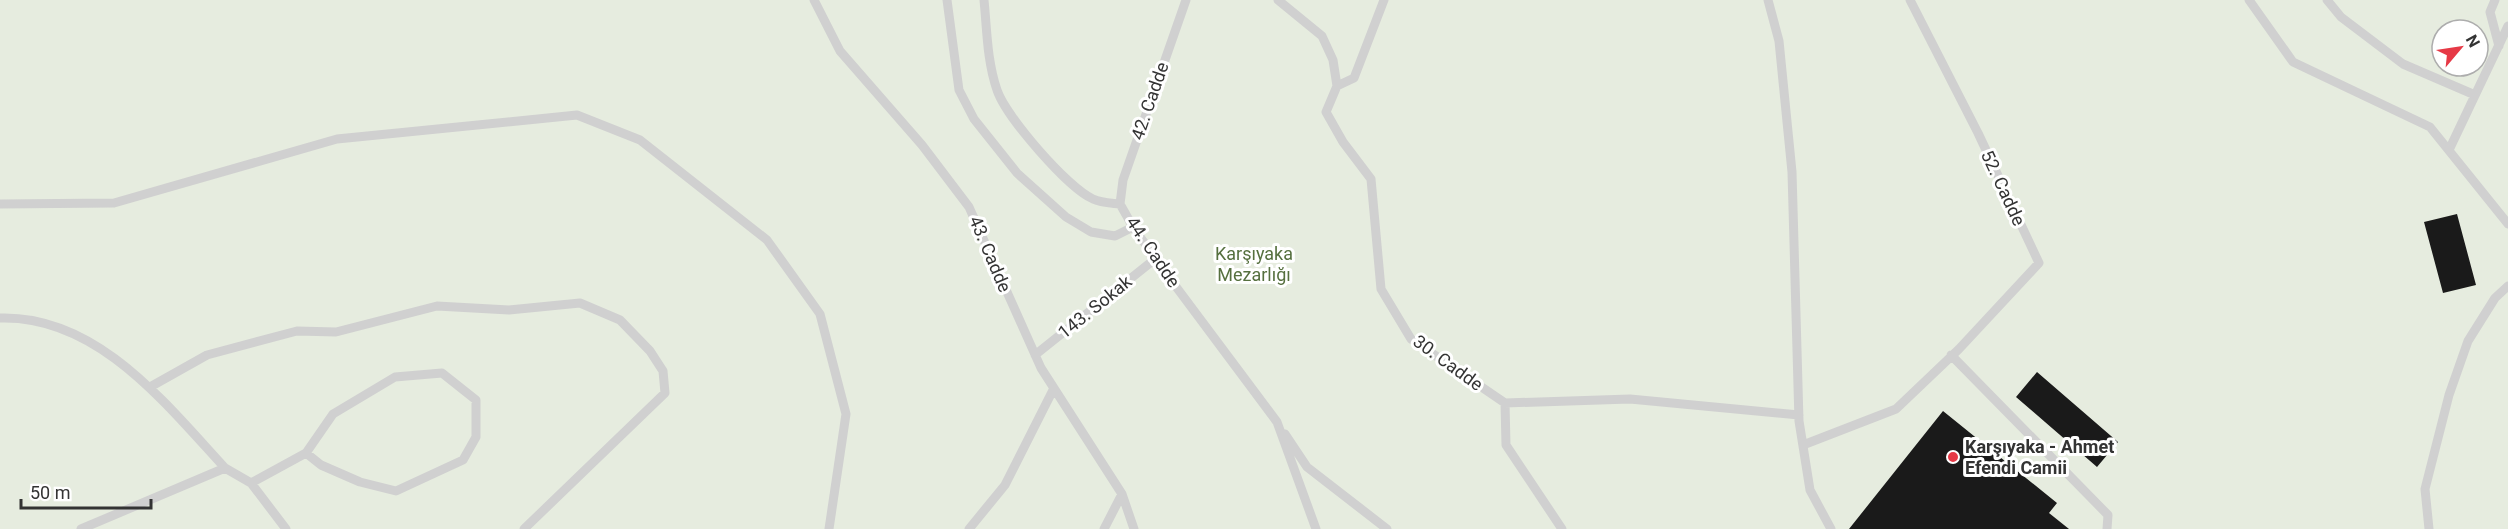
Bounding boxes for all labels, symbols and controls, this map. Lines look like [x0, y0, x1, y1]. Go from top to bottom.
north arrow [2430, 18, 2490, 78]
text: N [2462, 31, 2484, 51]
street label: 42. Cadde [1126, 59, 1173, 142]
street label: 52. Cadde [1977, 147, 2030, 229]
street label: 44. Cadde [1122, 212, 1185, 291]
street label: 43. Cadde [965, 213, 1016, 295]
park label: Karşıyaka Mezarlığı [1215, 243, 1293, 285]
street label: 143. Sokak [1054, 270, 1136, 343]
street label: 30. Cadde [1409, 330, 1487, 395]
place label: Karşıyaka - Ahmet Efendi Camii [1965, 436, 2114, 478]
marker: Karşıyaka - Ahmet Efendi Camii [1946, 450, 1960, 464]
scale bar [21, 472, 152, 510]
text: 50 m [30, 482, 70, 503]

